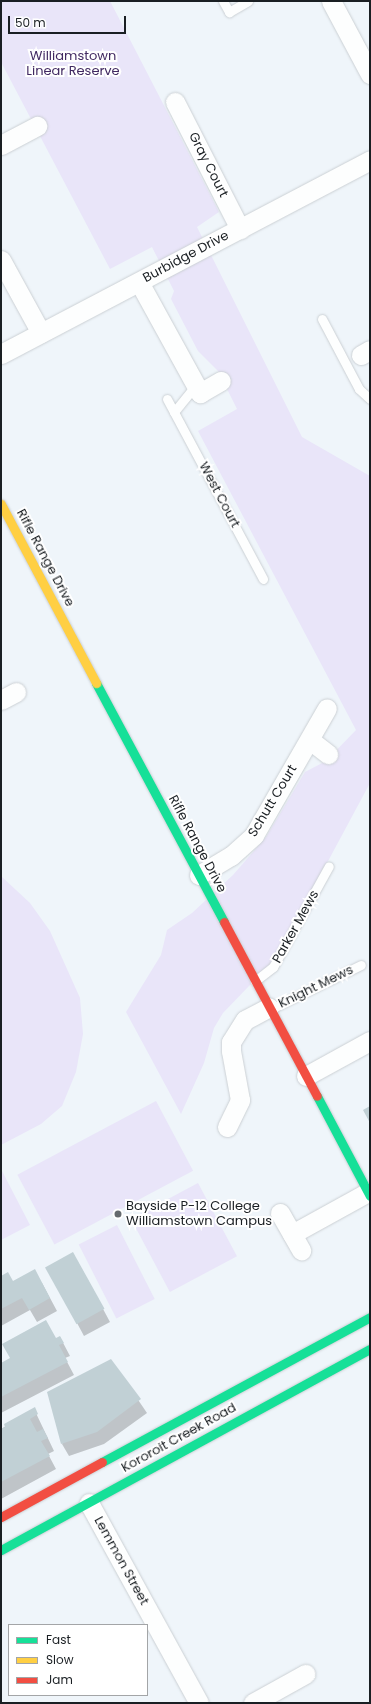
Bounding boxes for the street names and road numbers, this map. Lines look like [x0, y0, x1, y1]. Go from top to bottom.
street label: Gray Court [185, 130, 231, 200]
street label: Burbidge Drive [140, 228, 232, 286]
street label: West Court [195, 460, 243, 530]
street label: Rifle Range Drive [13, 507, 77, 609]
street label: Schutt Court [245, 762, 301, 840]
street label: Rifle Range Drive [165, 793, 229, 895]
street label: Parker Mews [270, 888, 322, 966]
street label: Knight Mews [276, 962, 356, 1012]
street label: Kororoit Creek Road [119, 1400, 239, 1476]
street label: Lemmon Street [90, 1514, 152, 1608]

